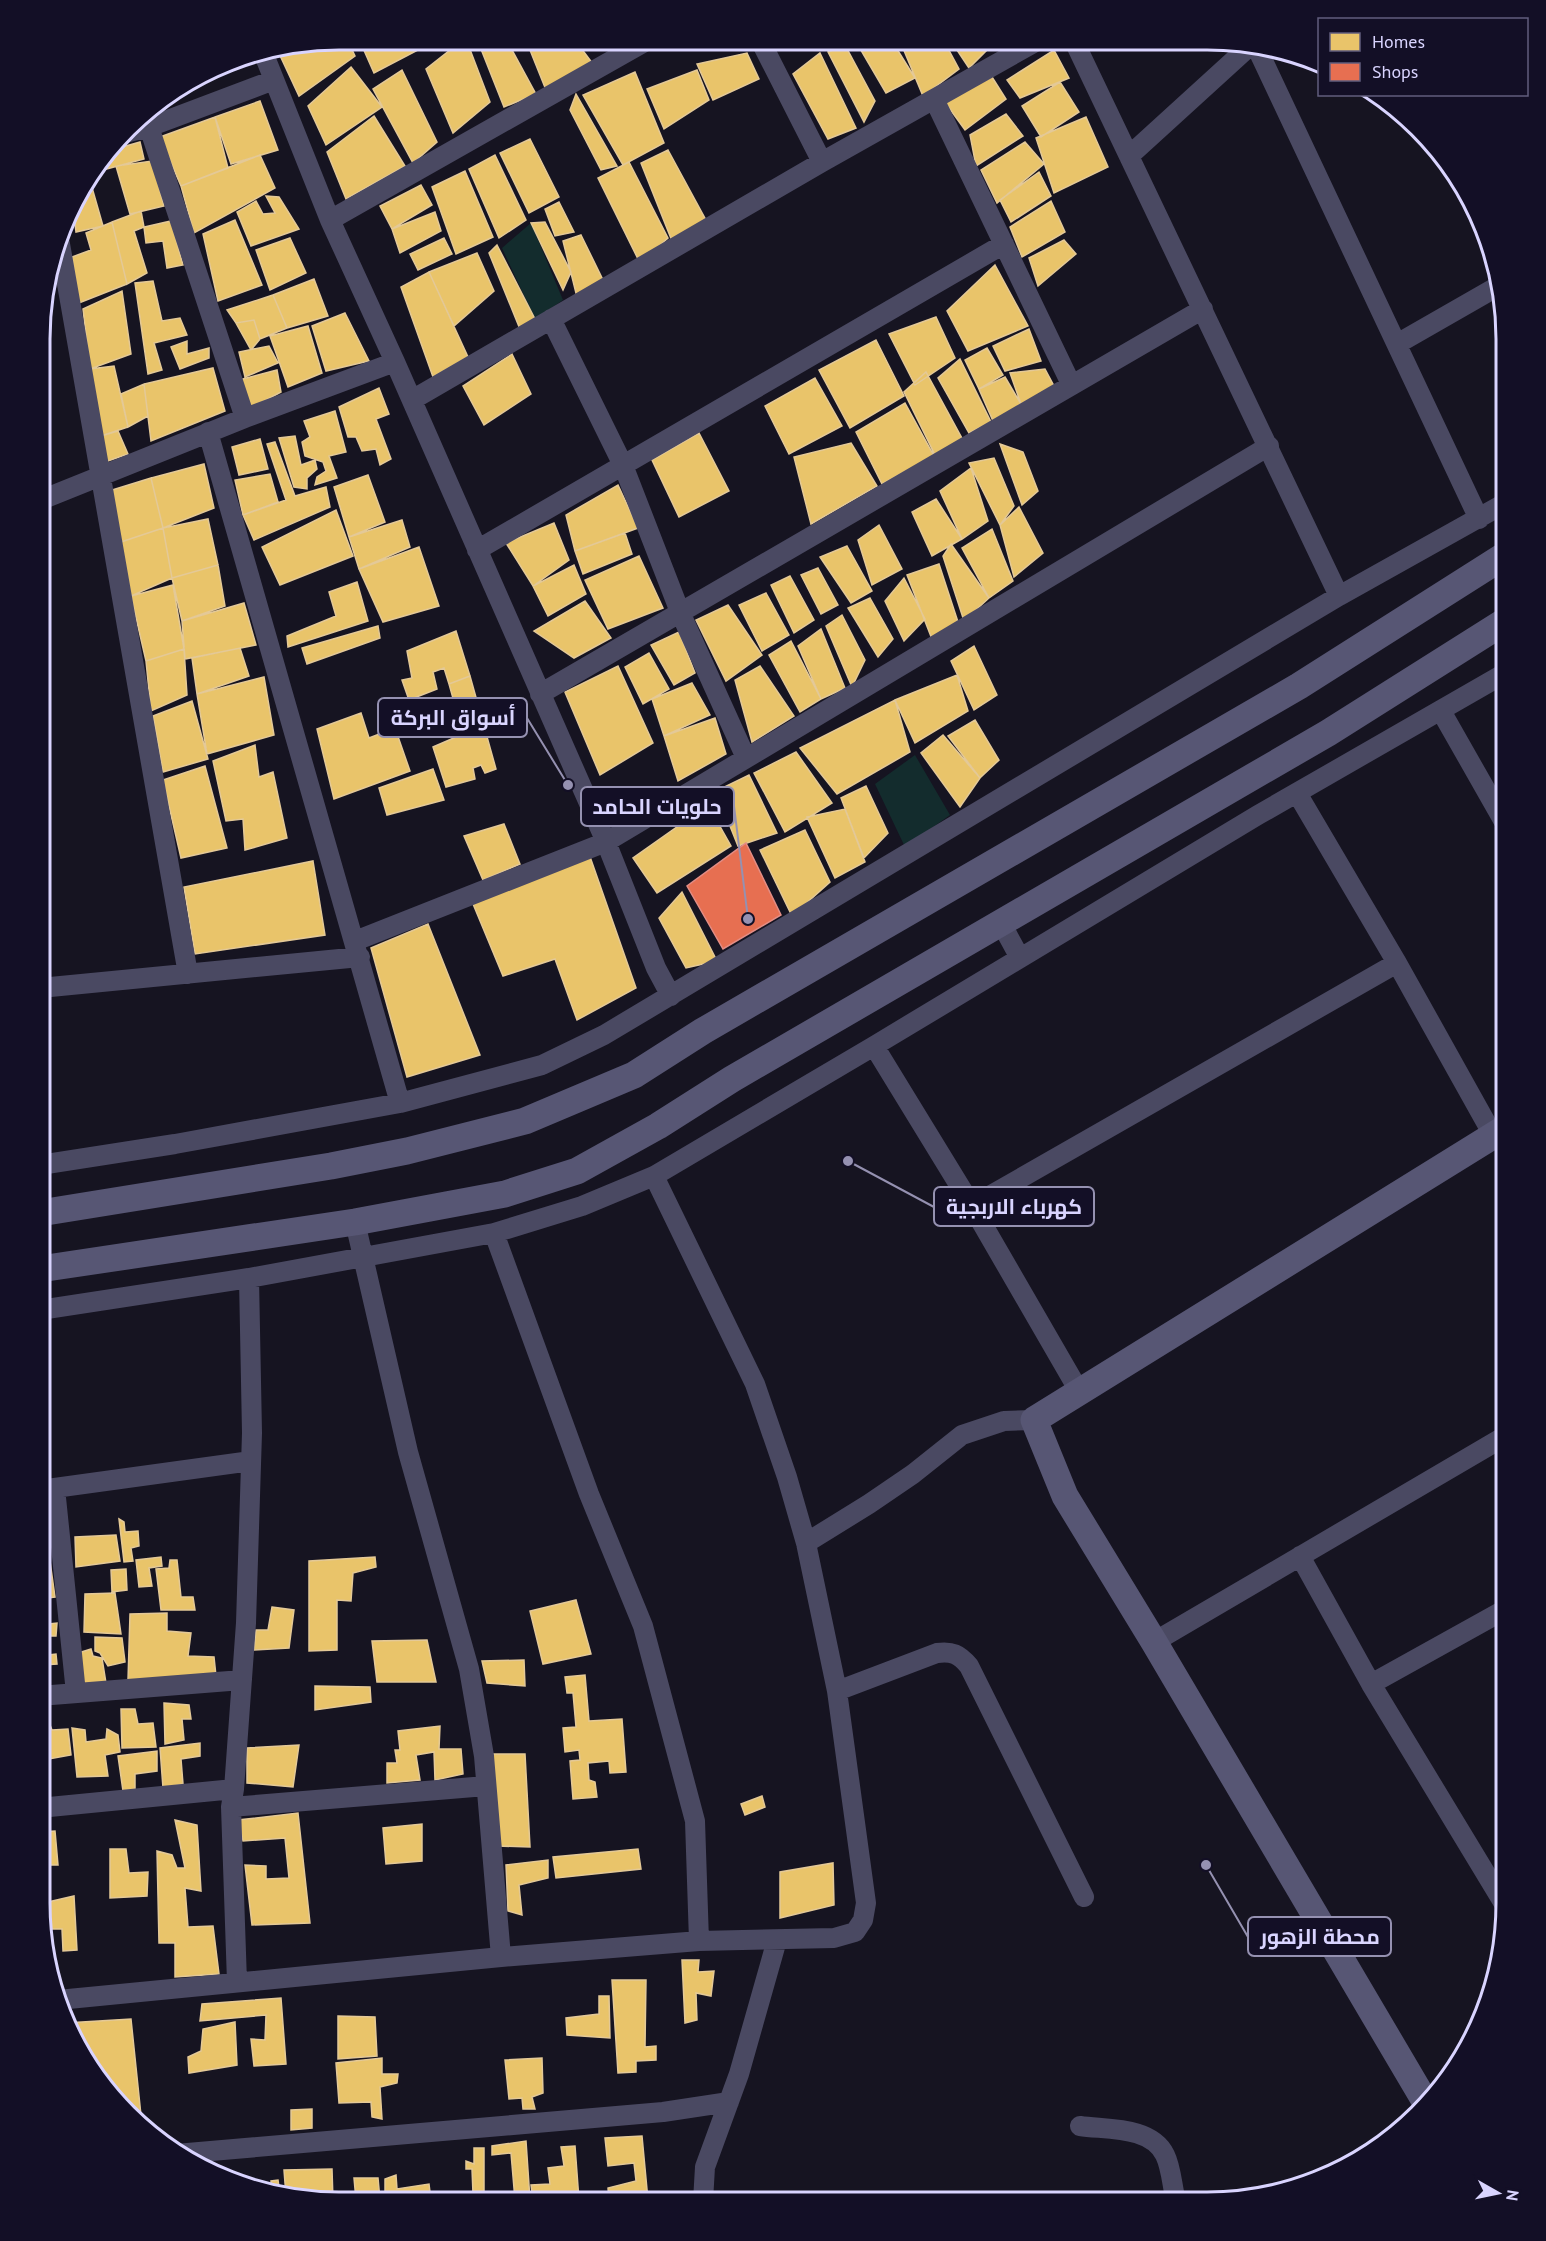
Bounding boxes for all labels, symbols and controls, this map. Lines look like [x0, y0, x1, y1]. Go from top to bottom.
legend [1318, 18, 1528, 96]
text: Homes [1372, 30, 1425, 53]
text: Shops [1372, 60, 1418, 83]
callout: أسواق البركة [378, 698, 527, 737]
text: أسواق البركة [391, 704, 515, 731]
callout: حلويات الحامد [581, 787, 734, 826]
text: حلويات الحامد [592, 793, 722, 820]
callout: كهرباء الاربجية [934, 1187, 1094, 1226]
text: كهرباء الاربجية [946, 1193, 1082, 1220]
callout: محطة الزهور [1248, 1917, 1391, 1956]
text: محطة الزهور [1259, 1923, 1380, 1950]
north arrow [1468, 2163, 1528, 2223]
text: N [1502, 2189, 1524, 2202]

